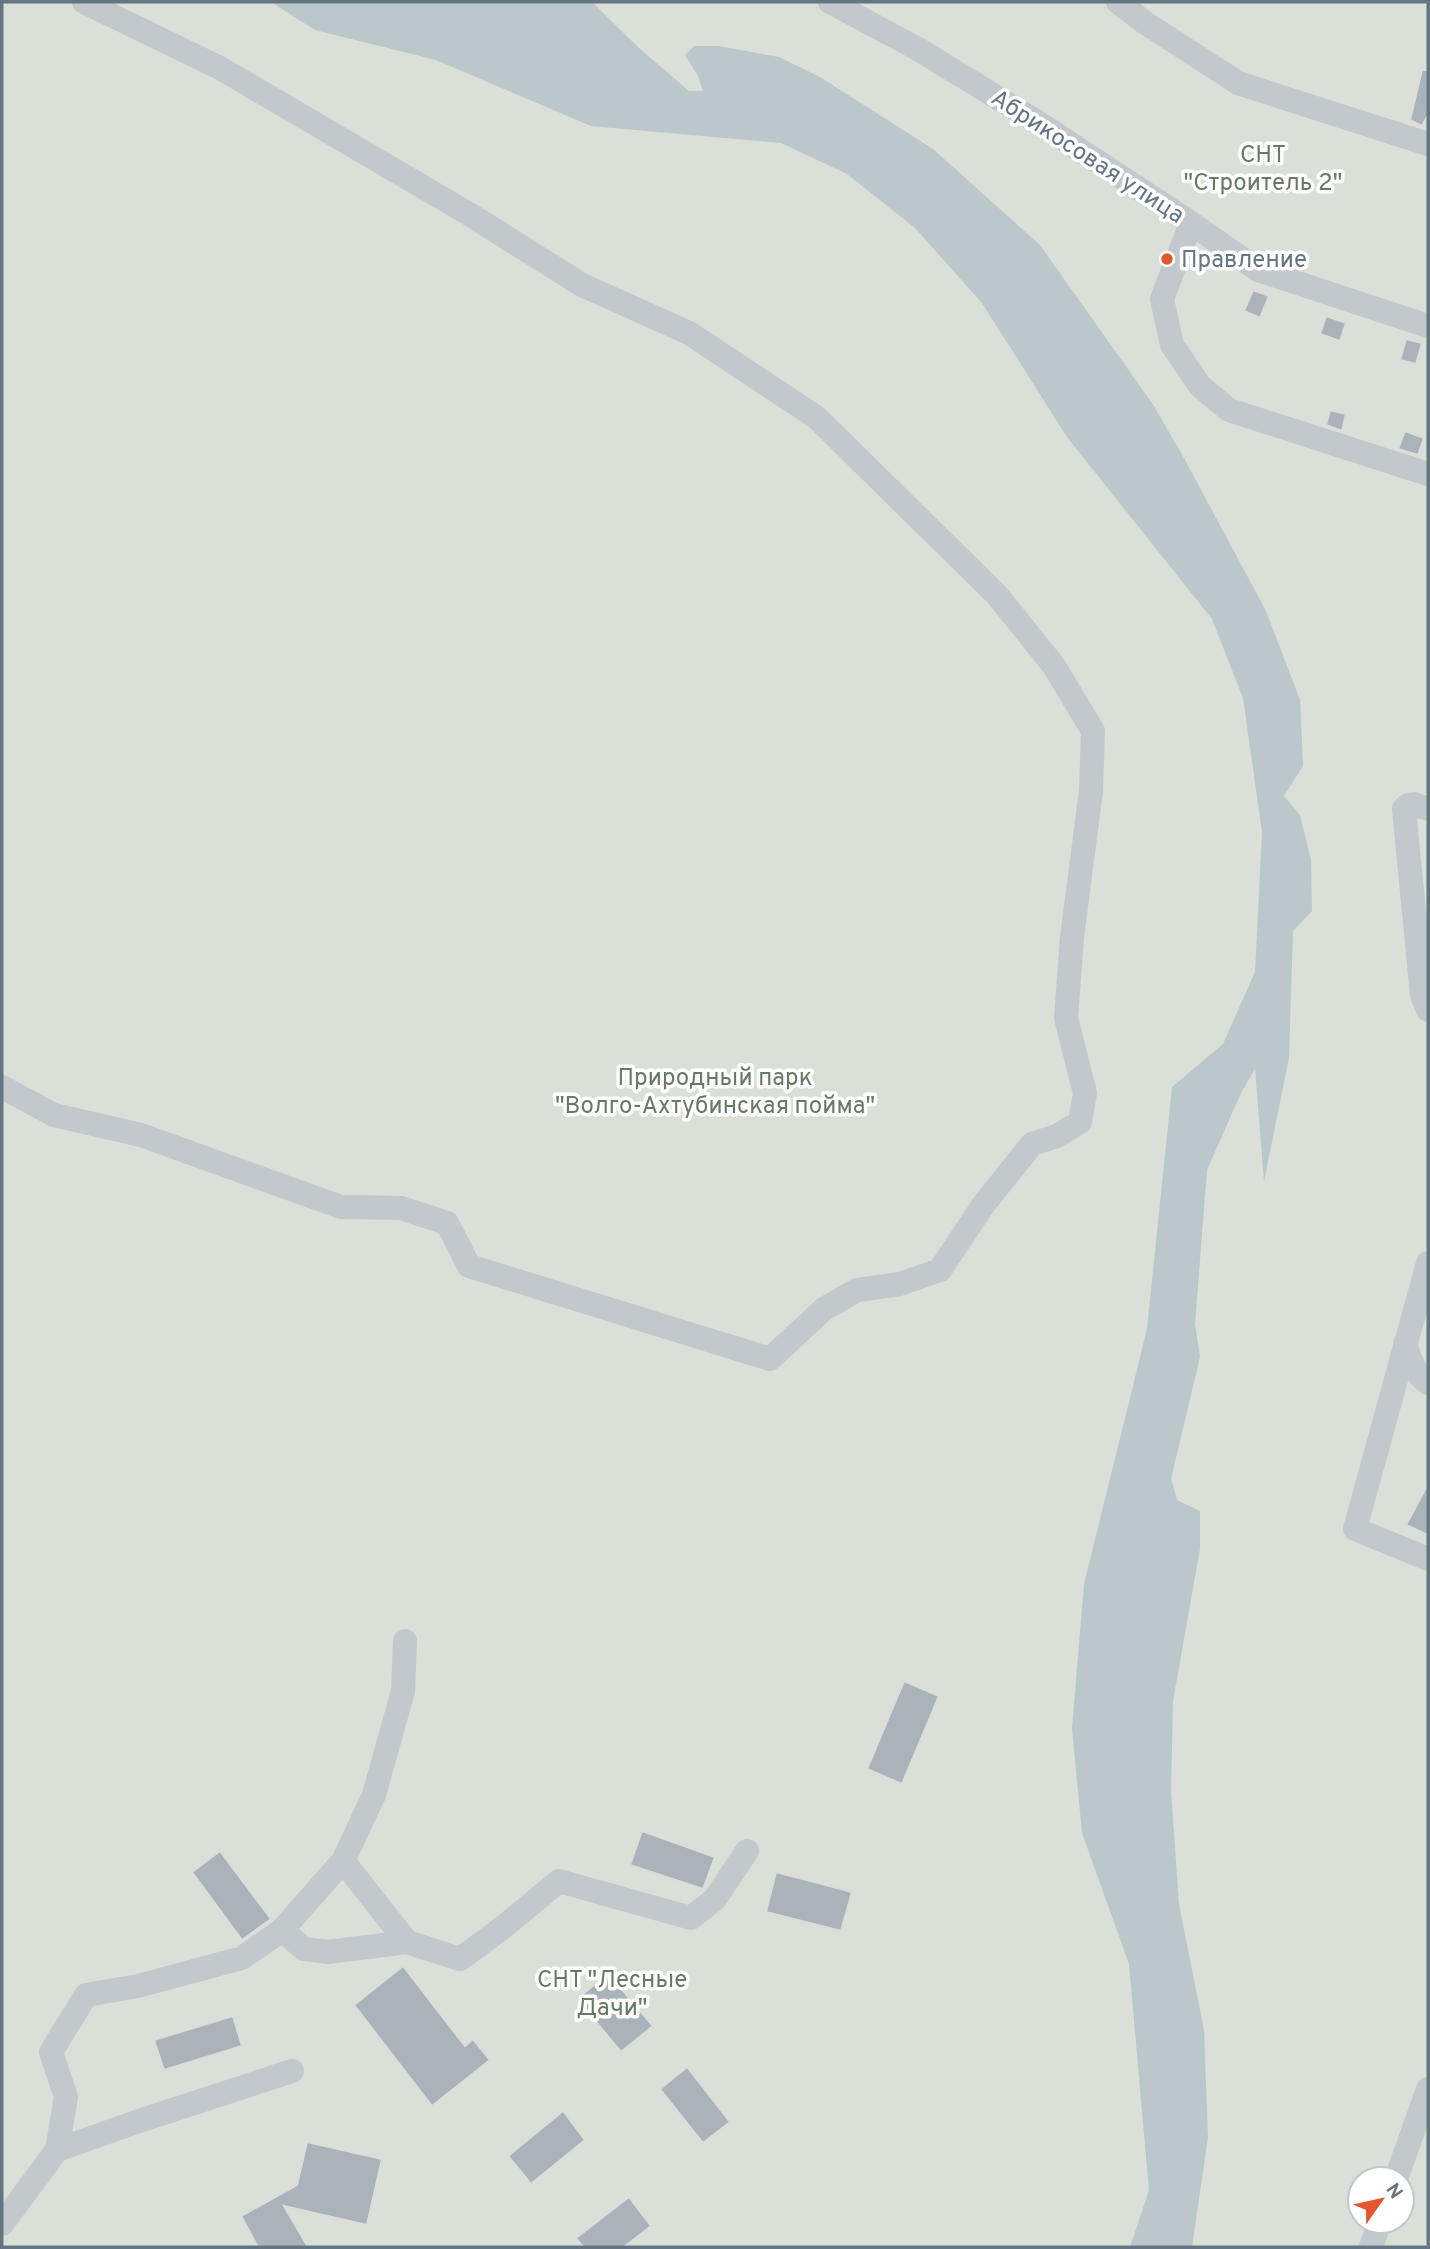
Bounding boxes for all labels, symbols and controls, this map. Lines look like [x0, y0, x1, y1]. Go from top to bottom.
street label: Абрикосовая улица [985, 84, 1189, 231]
park label: СНТ "Строитель 2" [1184, 141, 1342, 199]
place label: Правление [1181, 246, 1307, 276]
marker: Правление [1159, 251, 1175, 267]
park label: Природный парк "Волго-Ахтубинская пойма" [555, 1064, 875, 1122]
park label: СНТ "Лесные Дачи" [537, 1966, 687, 2024]
north arrow [1346, 2165, 1416, 2235]
text: N [1380, 2179, 1407, 2204]

